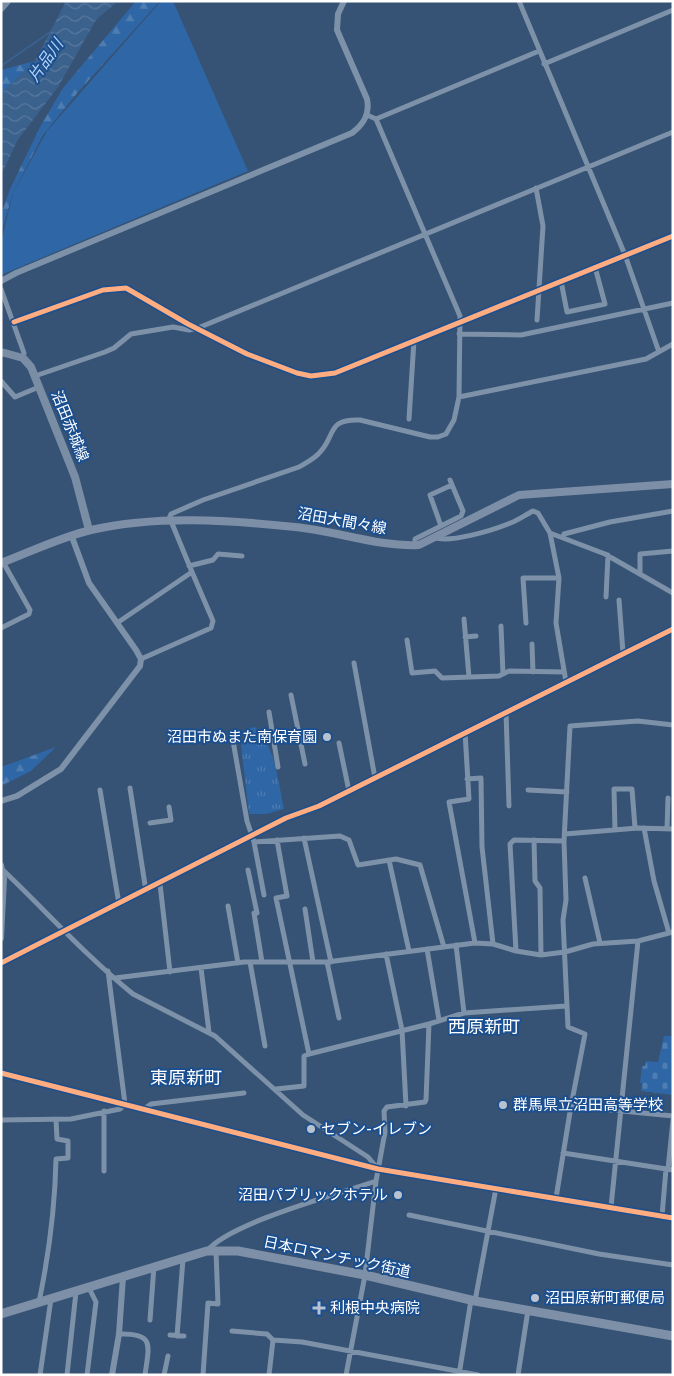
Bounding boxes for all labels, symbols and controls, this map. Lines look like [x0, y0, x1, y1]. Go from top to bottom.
water label: 片品川 [23, 33, 68, 85]
street label: 沼田赤城線 [48, 387, 93, 464]
street label: 沼田大間々線 [296, 503, 388, 538]
place label: 沼田市ぬまた南保育園 [167, 727, 317, 746]
marker: 沼田市ぬまた南保育園 [321, 731, 333, 743]
district label: 西原新町 [448, 1015, 520, 1038]
district label: 東原新町 [150, 1066, 222, 1089]
place label: 群馬県立沼田高等学校 [513, 1095, 663, 1114]
marker: 群馬県立沼田高等学校 [497, 1099, 509, 1111]
place label: セブン-イレブン [321, 1119, 432, 1138]
marker: セブン-イレブン [305, 1123, 317, 1135]
place label: 沼田パブリックホテル [238, 1185, 388, 1204]
marker: 沼田パブリックホテル [392, 1189, 404, 1201]
street label: 日本ロマンチック街道 [262, 1232, 412, 1281]
place label: 沼田原新町郵便局 [545, 1288, 665, 1307]
marker: 沼田原新町郵便局 [529, 1292, 541, 1304]
place label: 利根中央病院 [330, 1298, 420, 1317]
marker: 利根中央病院 [312, 1301, 326, 1315]

